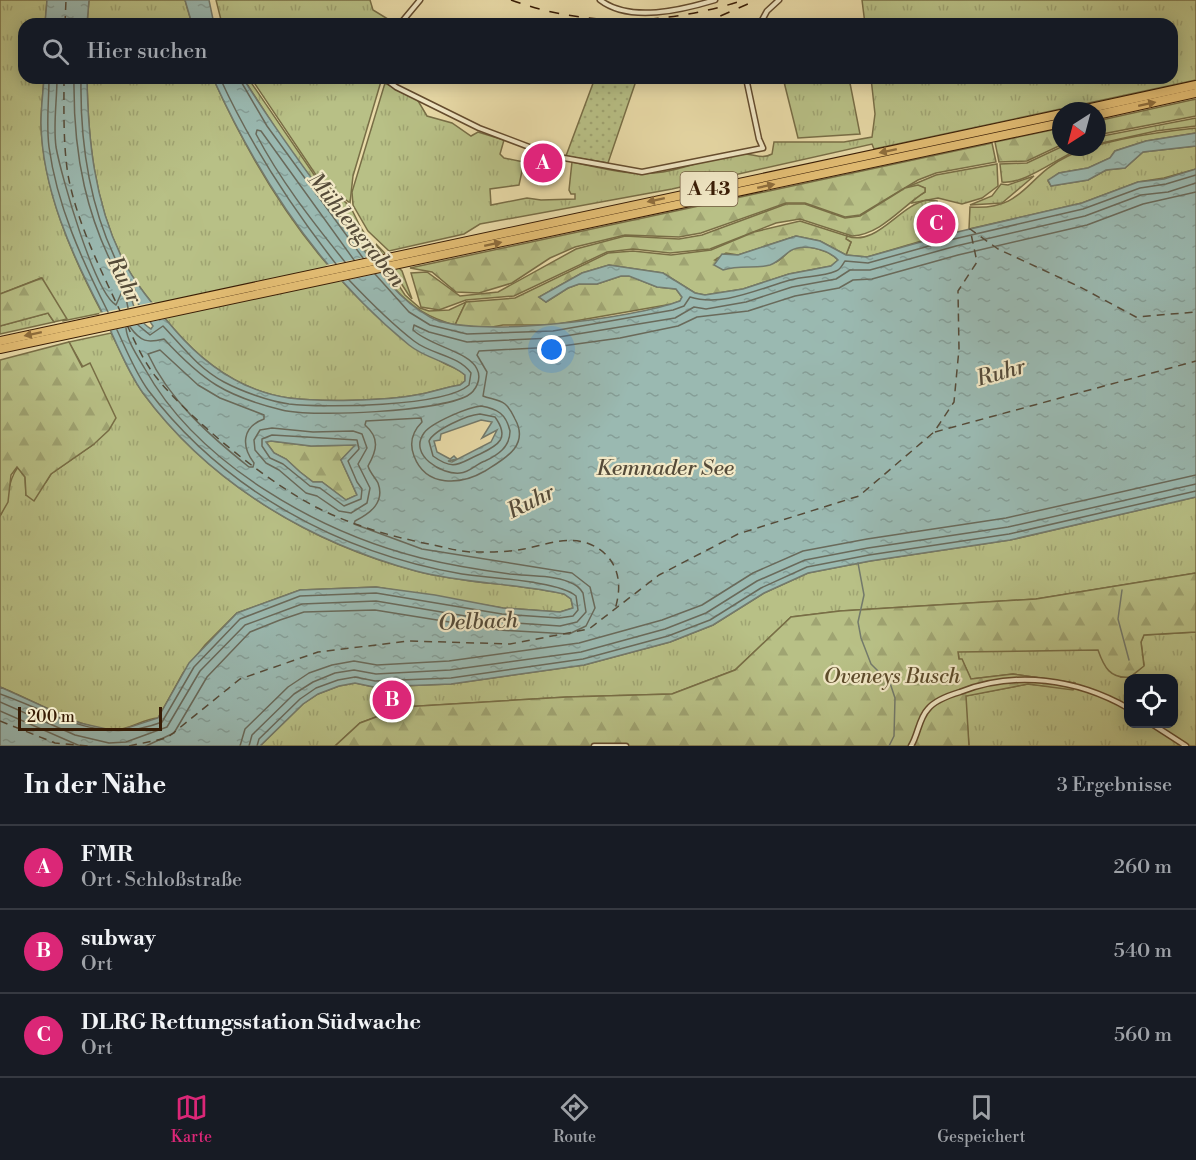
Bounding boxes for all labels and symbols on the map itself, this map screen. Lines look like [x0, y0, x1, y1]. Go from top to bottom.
one-way arrow [1137, 99, 1156, 109]
north arrow [1052, 102, 1106, 156]
pin: A [524, 140, 562, 186]
one-way arrow [879, 147, 898, 156]
water label: Mühlengraben [301, 167, 411, 294]
road number: A 43 [680, 172, 738, 206]
one-way arrow [757, 180, 776, 190]
one-way arrow [647, 196, 666, 206]
pin: C [916, 202, 956, 246]
one-way arrow [484, 239, 503, 248]
water label: Ruhr [100, 251, 148, 309]
one-way arrow [24, 329, 43, 339]
your location [537, 335, 566, 364]
water label: Ruhr [972, 353, 1029, 393]
water label: Kemnader See [596, 455, 734, 482]
water label: Ruhr [502, 479, 560, 525]
water label: Oelbach [437, 607, 519, 637]
park label: Oveneys Busch [824, 664, 961, 690]
pin: B [372, 678, 412, 722]
scale bar [18, 704, 162, 732]

